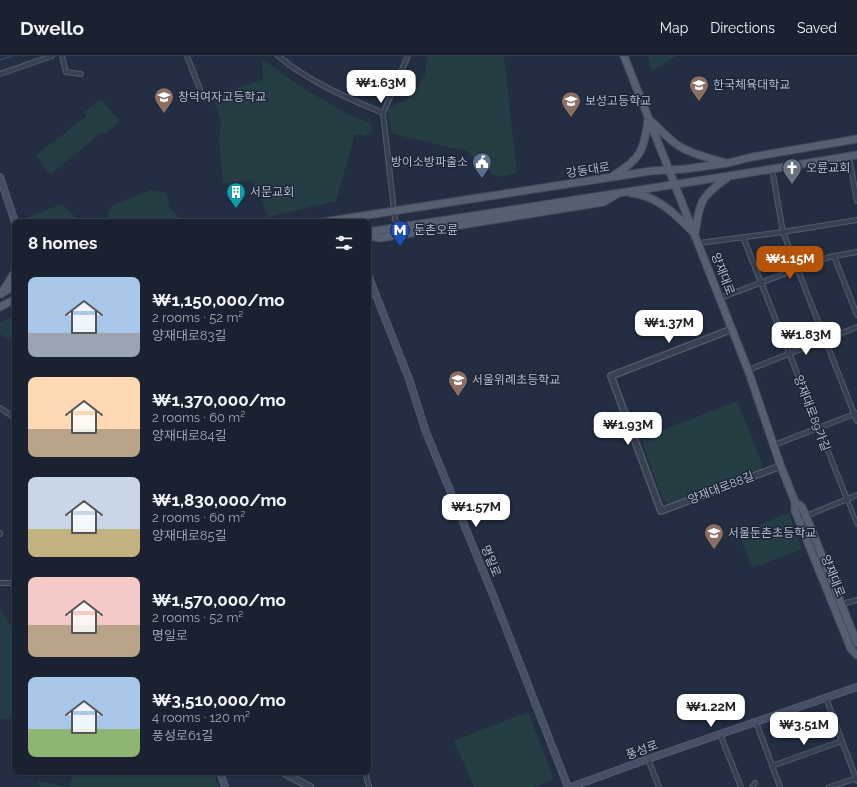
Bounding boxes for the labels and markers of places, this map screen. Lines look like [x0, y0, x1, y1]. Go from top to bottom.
pin: ₩1.63M [348, 70, 414, 104]
school or university icon: 한국체육대학교 [688, 74, 710, 102]
place label: 한국체육대학교 [713, 78, 790, 92]
school or university icon: 창덕여자고등학교 [153, 86, 175, 114]
place label: 창덕여자고등학교 [178, 90, 266, 104]
school or university icon: 보성고등학교 [560, 90, 582, 118]
place label: 보성고등학교 [585, 94, 651, 108]
public building icon: 방이소방파출소 [471, 151, 493, 179]
place label: 방이소방파출소 [391, 155, 468, 169]
church icon: 오륜교회 [781, 157, 803, 185]
place label: 오륜교회 [806, 161, 850, 175]
building icon: 서문교회 [225, 181, 247, 209]
place label: 서문교회 [250, 185, 294, 199]
metro station icon: 둔촌오륜 [389, 219, 411, 247]
place label: 둔촌오륜 [414, 223, 458, 237]
pin: ₩1.15M [757, 246, 823, 280]
pin: ₩1.37M [636, 310, 702, 344]
pin: ₩1.83M [773, 322, 839, 356]
school or university icon: 서울위례초등학교 [447, 369, 469, 397]
place label: 서울위례초등학교 [472, 373, 560, 387]
pin: ₩1.93M [595, 412, 661, 446]
pin: ₩1.57M [443, 494, 509, 528]
school or university icon: 서울둔촌초등학교 [703, 522, 725, 550]
place label: 서울둔촌초등학교 [728, 526, 816, 540]
pin: ₩1.22M [678, 694, 744, 728]
pin: ₩3.51M [771, 712, 837, 746]

